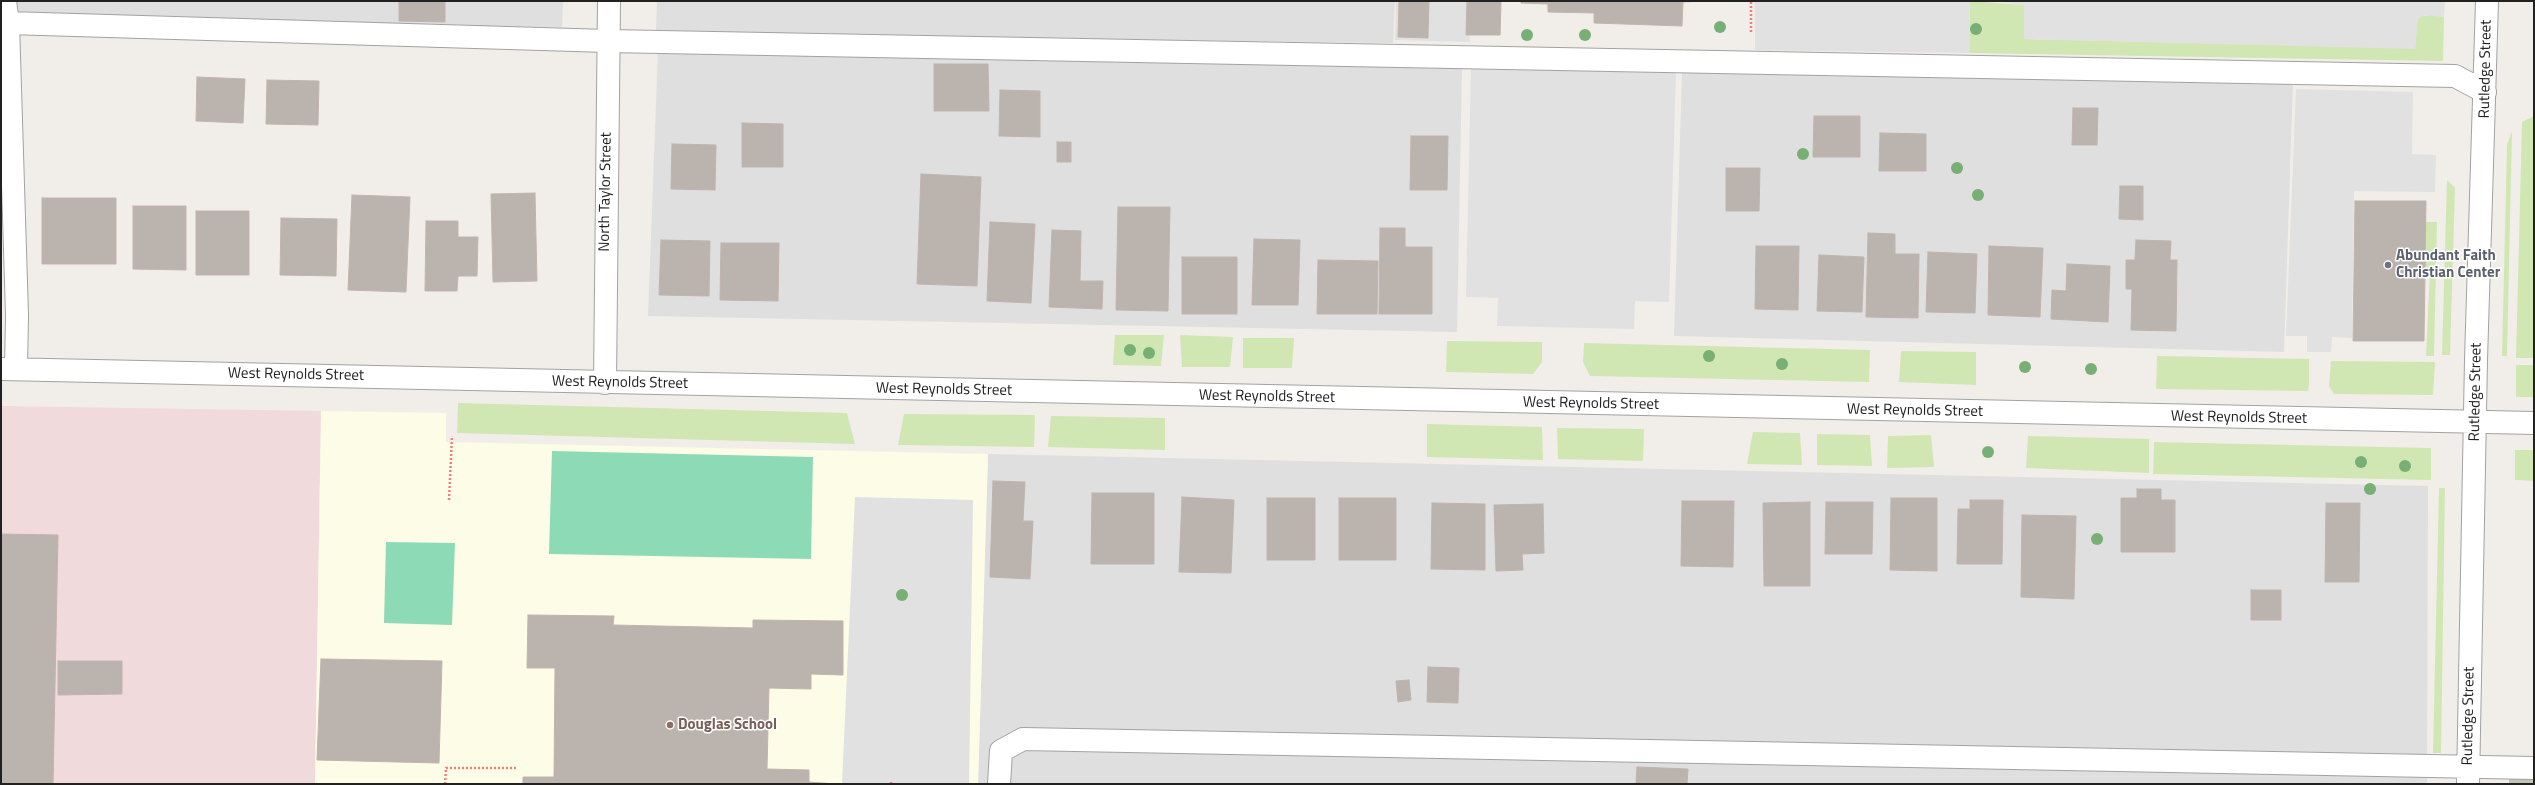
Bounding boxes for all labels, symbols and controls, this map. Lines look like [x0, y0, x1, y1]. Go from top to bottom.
street label: Rutledge Street [2476, 20, 2496, 118]
street label: North Taylor Street [596, 132, 616, 252]
place label: Abundant Faith Christian Center [2396, 247, 2500, 282]
marker: Abundant Faith Christian Center [2383, 260, 2393, 270]
street label: Rutledge Street [2466, 343, 2486, 441]
street label: West Reynolds Street [228, 365, 364, 385]
street label: West Reynolds Street [552, 373, 688, 393]
street label: West Reynolds Street [876, 380, 1012, 400]
street label: West Reynolds Street [1199, 387, 1335, 407]
street label: West Reynolds Street [1523, 394, 1659, 414]
street label: West Reynolds Street [1847, 401, 1983, 421]
street label: West Reynolds Street [2171, 408, 2307, 428]
street label: Rutledge Street [2459, 667, 2479, 765]
place label: Douglas School [678, 716, 777, 734]
marker: Douglas School [665, 720, 675, 730]

